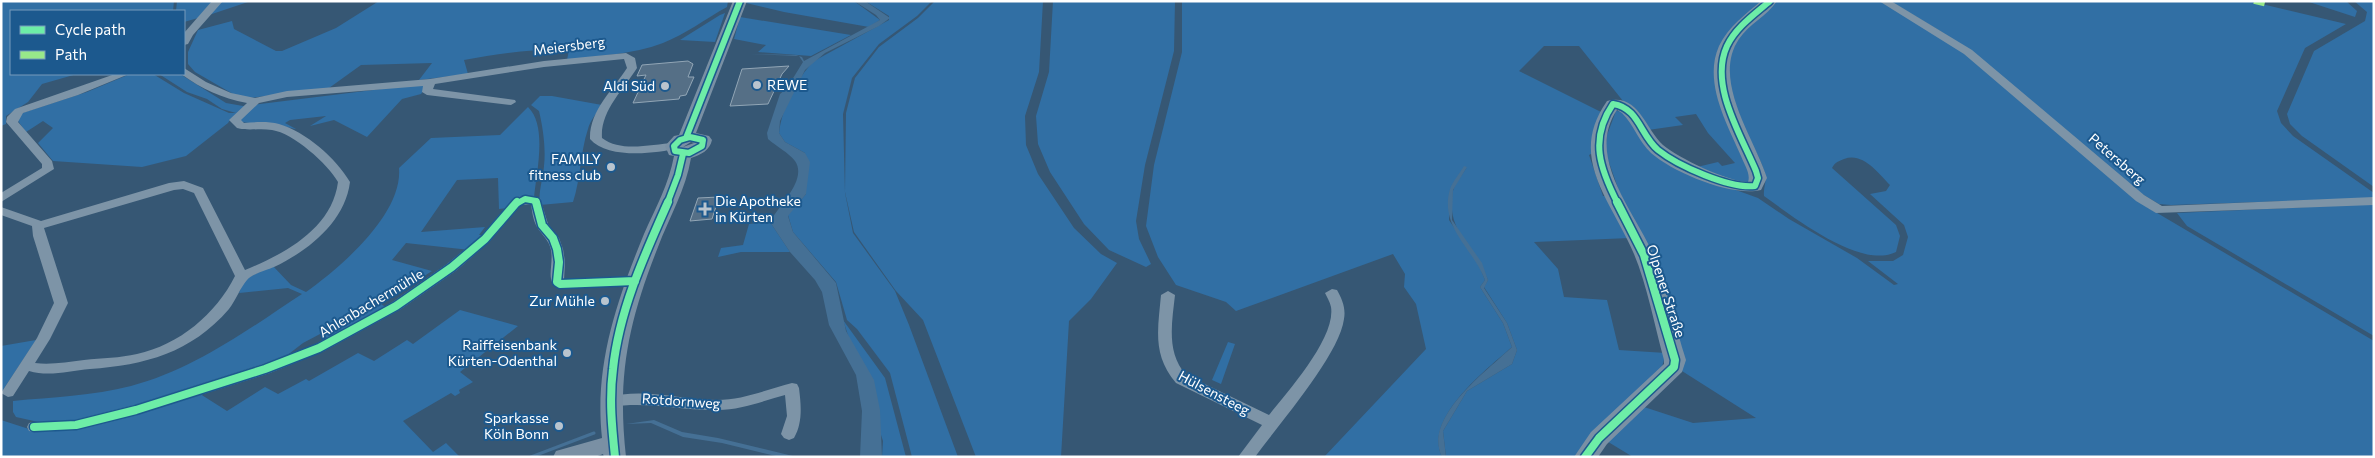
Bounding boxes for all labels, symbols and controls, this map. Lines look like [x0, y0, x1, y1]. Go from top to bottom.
legend [10, 10, 185, 75]
text: Cycle path [55, 20, 126, 38]
street label: Meiersberg [532, 33, 606, 58]
text: Path [55, 45, 87, 63]
place label: REWE [767, 76, 807, 93]
place label: Aldi Süd [603, 77, 655, 94]
marker: REWE [751, 79, 763, 91]
marker: Aldi Süd [659, 80, 671, 92]
street label: Petersberg [2086, 129, 2149, 188]
place label: FAMILY fitness club [529, 150, 601, 183]
marker: FAMILY fitness club [605, 161, 617, 173]
place label: Die Apotheke in Kürten [715, 192, 801, 225]
marker: Die Apotheke in Kürten [699, 203, 711, 215]
street label: Olpener Straße [1643, 242, 1690, 340]
street label: Ahlenbachermühle [315, 265, 426, 341]
place label: Zur Mühle [529, 292, 595, 309]
marker: Zur Mühle [599, 295, 611, 307]
place label: Raiffeisenbank Kürten-Odenthal [448, 336, 557, 369]
marker: Raiffeisenbank Kürten-Odenthal [561, 347, 573, 359]
street label: Hülsensteeg [1176, 367, 1253, 419]
street label: Rotdornweg [641, 389, 721, 412]
place label: Sparkasse Köln Bonn [484, 409, 549, 442]
marker: Sparkasse Köln Bonn [553, 420, 565, 432]

